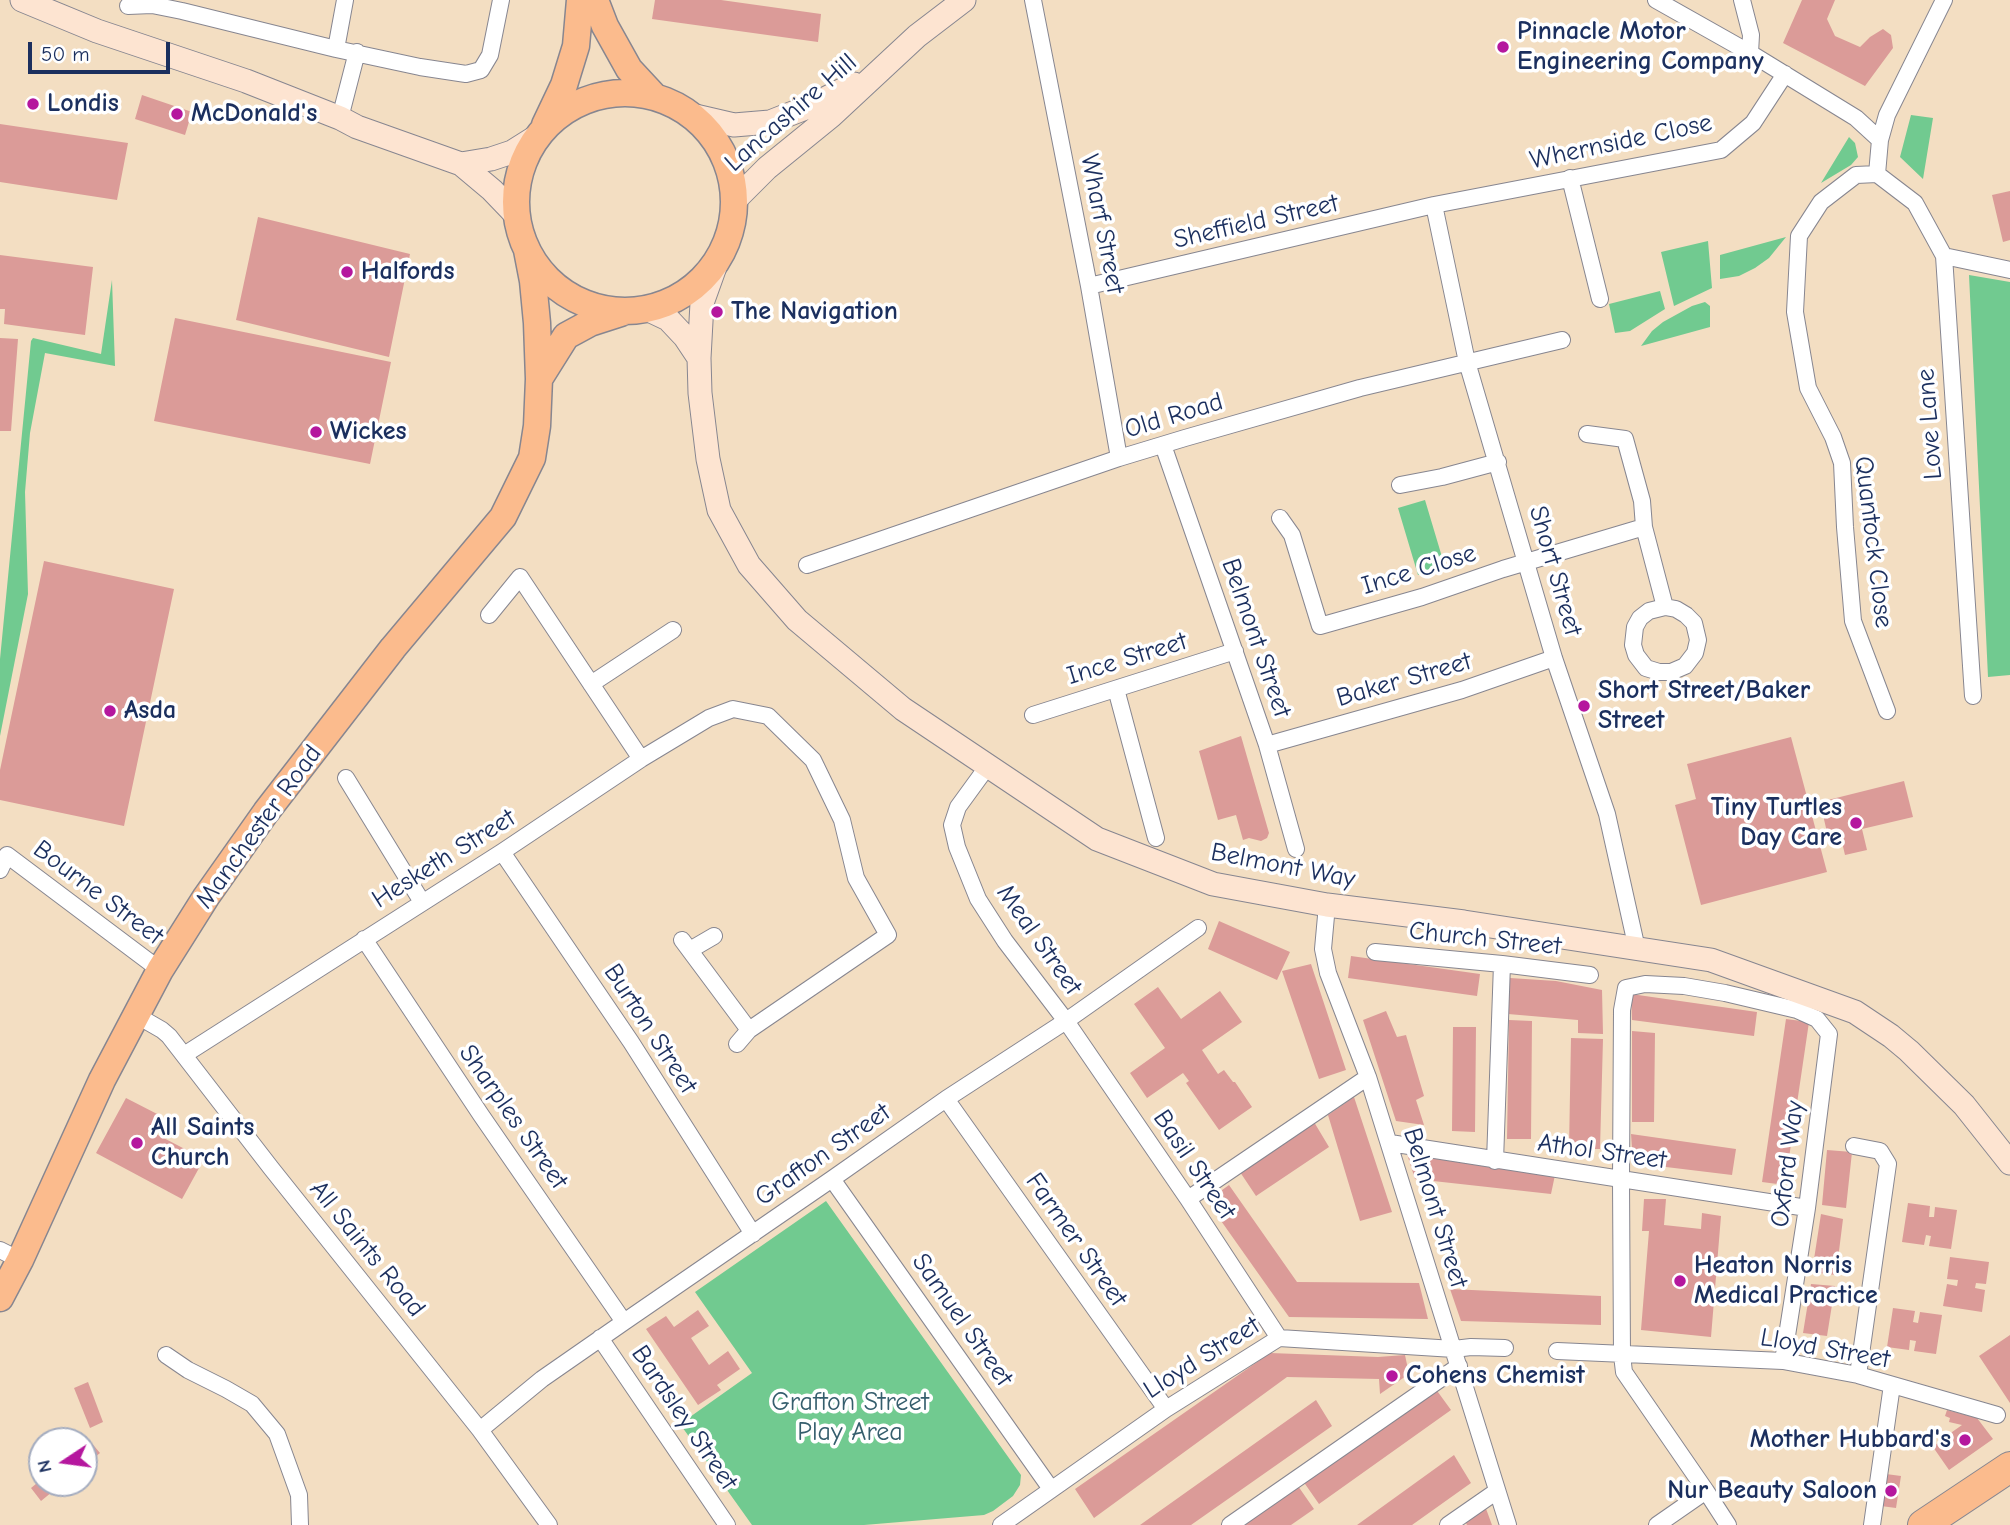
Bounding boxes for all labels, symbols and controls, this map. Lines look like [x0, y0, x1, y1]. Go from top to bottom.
place label: Pinnacle Motor Engineering Company [1517, 16, 1764, 78]
scale bar [32, 28, 173, 72]
marker: Pinnacle Motor Engineering Company [1495, 39, 1511, 55]
text: 50 m [41, 42, 90, 66]
street label: Lancashire Hill [719, 47, 863, 179]
place label: Londis [47, 88, 119, 120]
marker: Londis [25, 96, 41, 112]
place label: McDonald's [191, 98, 317, 130]
marker: McDonald's [169, 106, 185, 122]
street label: Whernside Close [1527, 107, 1715, 177]
street label: Wharf Street [1073, 152, 1131, 296]
street label: Sheffield Street [1171, 188, 1341, 256]
place label: Halfords [361, 256, 454, 288]
marker: Halfords [339, 264, 355, 280]
place label: The Navigation [731, 296, 898, 328]
marker: The Navigation [709, 304, 725, 320]
street label: Love Lane [1911, 367, 1949, 481]
street label: Old Road [1121, 386, 1227, 446]
place label: Wickes [330, 416, 407, 448]
marker: Wickes [308, 424, 324, 440]
street label: Quantock Close [1847, 454, 1899, 630]
street label: Short Street [1522, 502, 1588, 640]
street label: Ince Close [1358, 538, 1480, 602]
street label: Belmont Street [1214, 555, 1298, 721]
street label: Ince Street [1063, 626, 1191, 692]
street label: Baker Street [1333, 646, 1475, 714]
place label: Short Street/Baker Street [1598, 675, 1810, 736]
place label: Asda [124, 695, 176, 727]
marker: Short Street/Baker Street [1576, 698, 1592, 714]
marker: Asda [102, 703, 118, 719]
street label: Manchester Road [189, 739, 329, 915]
place label: Tiny Turtles Day Care [1711, 792, 1842, 854]
street label: Hesketh Street [367, 803, 521, 915]
marker: Tiny Turtles Day Care [1848, 815, 1864, 831]
street label: Bourne Street [27, 834, 169, 952]
street label: Belmont Way [1208, 837, 1358, 895]
street label: Meal Street [990, 879, 1088, 1001]
street label: Church Street [1407, 915, 1563, 963]
street label: Burton Street [597, 958, 703, 1100]
street label: Sharples Street [452, 1039, 574, 1195]
street label: Grafton Street [749, 1097, 897, 1213]
street label: Oxford Way [1765, 1099, 1811, 1229]
street label: Basil Street [1146, 1104, 1242, 1226]
place label: All Saints Church [151, 1112, 254, 1174]
street label: Belmont Street [1396, 1124, 1474, 1292]
street label: Athol Street [1536, 1128, 1668, 1176]
marker: All Saints Church [129, 1135, 145, 1151]
street label: Farmer Street [1019, 1167, 1133, 1313]
street label: All Saints Road [303, 1175, 431, 1323]
street label: Samuel Street [905, 1248, 1019, 1392]
place label: Heaton Norris Medical Practice [1694, 1250, 1878, 1312]
marker: Heaton Norris Medical Practice [1672, 1273, 1688, 1289]
street label: Lloyd Street [1138, 1310, 1266, 1406]
street label: Lloyd Street [1758, 1322, 1892, 1376]
street label: Bardsley Street [624, 1340, 744, 1496]
place label: Cohens Chemist [1406, 1360, 1585, 1392]
marker: Cohens Chemist [1384, 1368, 1400, 1384]
park label: Grafton Street Play Area [771, 1387, 929, 1448]
place label: Mother Hubbard's [1750, 1424, 1951, 1456]
north arrow [28, 1427, 98, 1497]
marker: Mother Hubbard's [1957, 1432, 1973, 1448]
text: N [32, 1458, 57, 1475]
place label: Nur Beauty Saloon [1667, 1475, 1877, 1507]
marker: Nur Beauty Saloon [1883, 1483, 1899, 1499]

